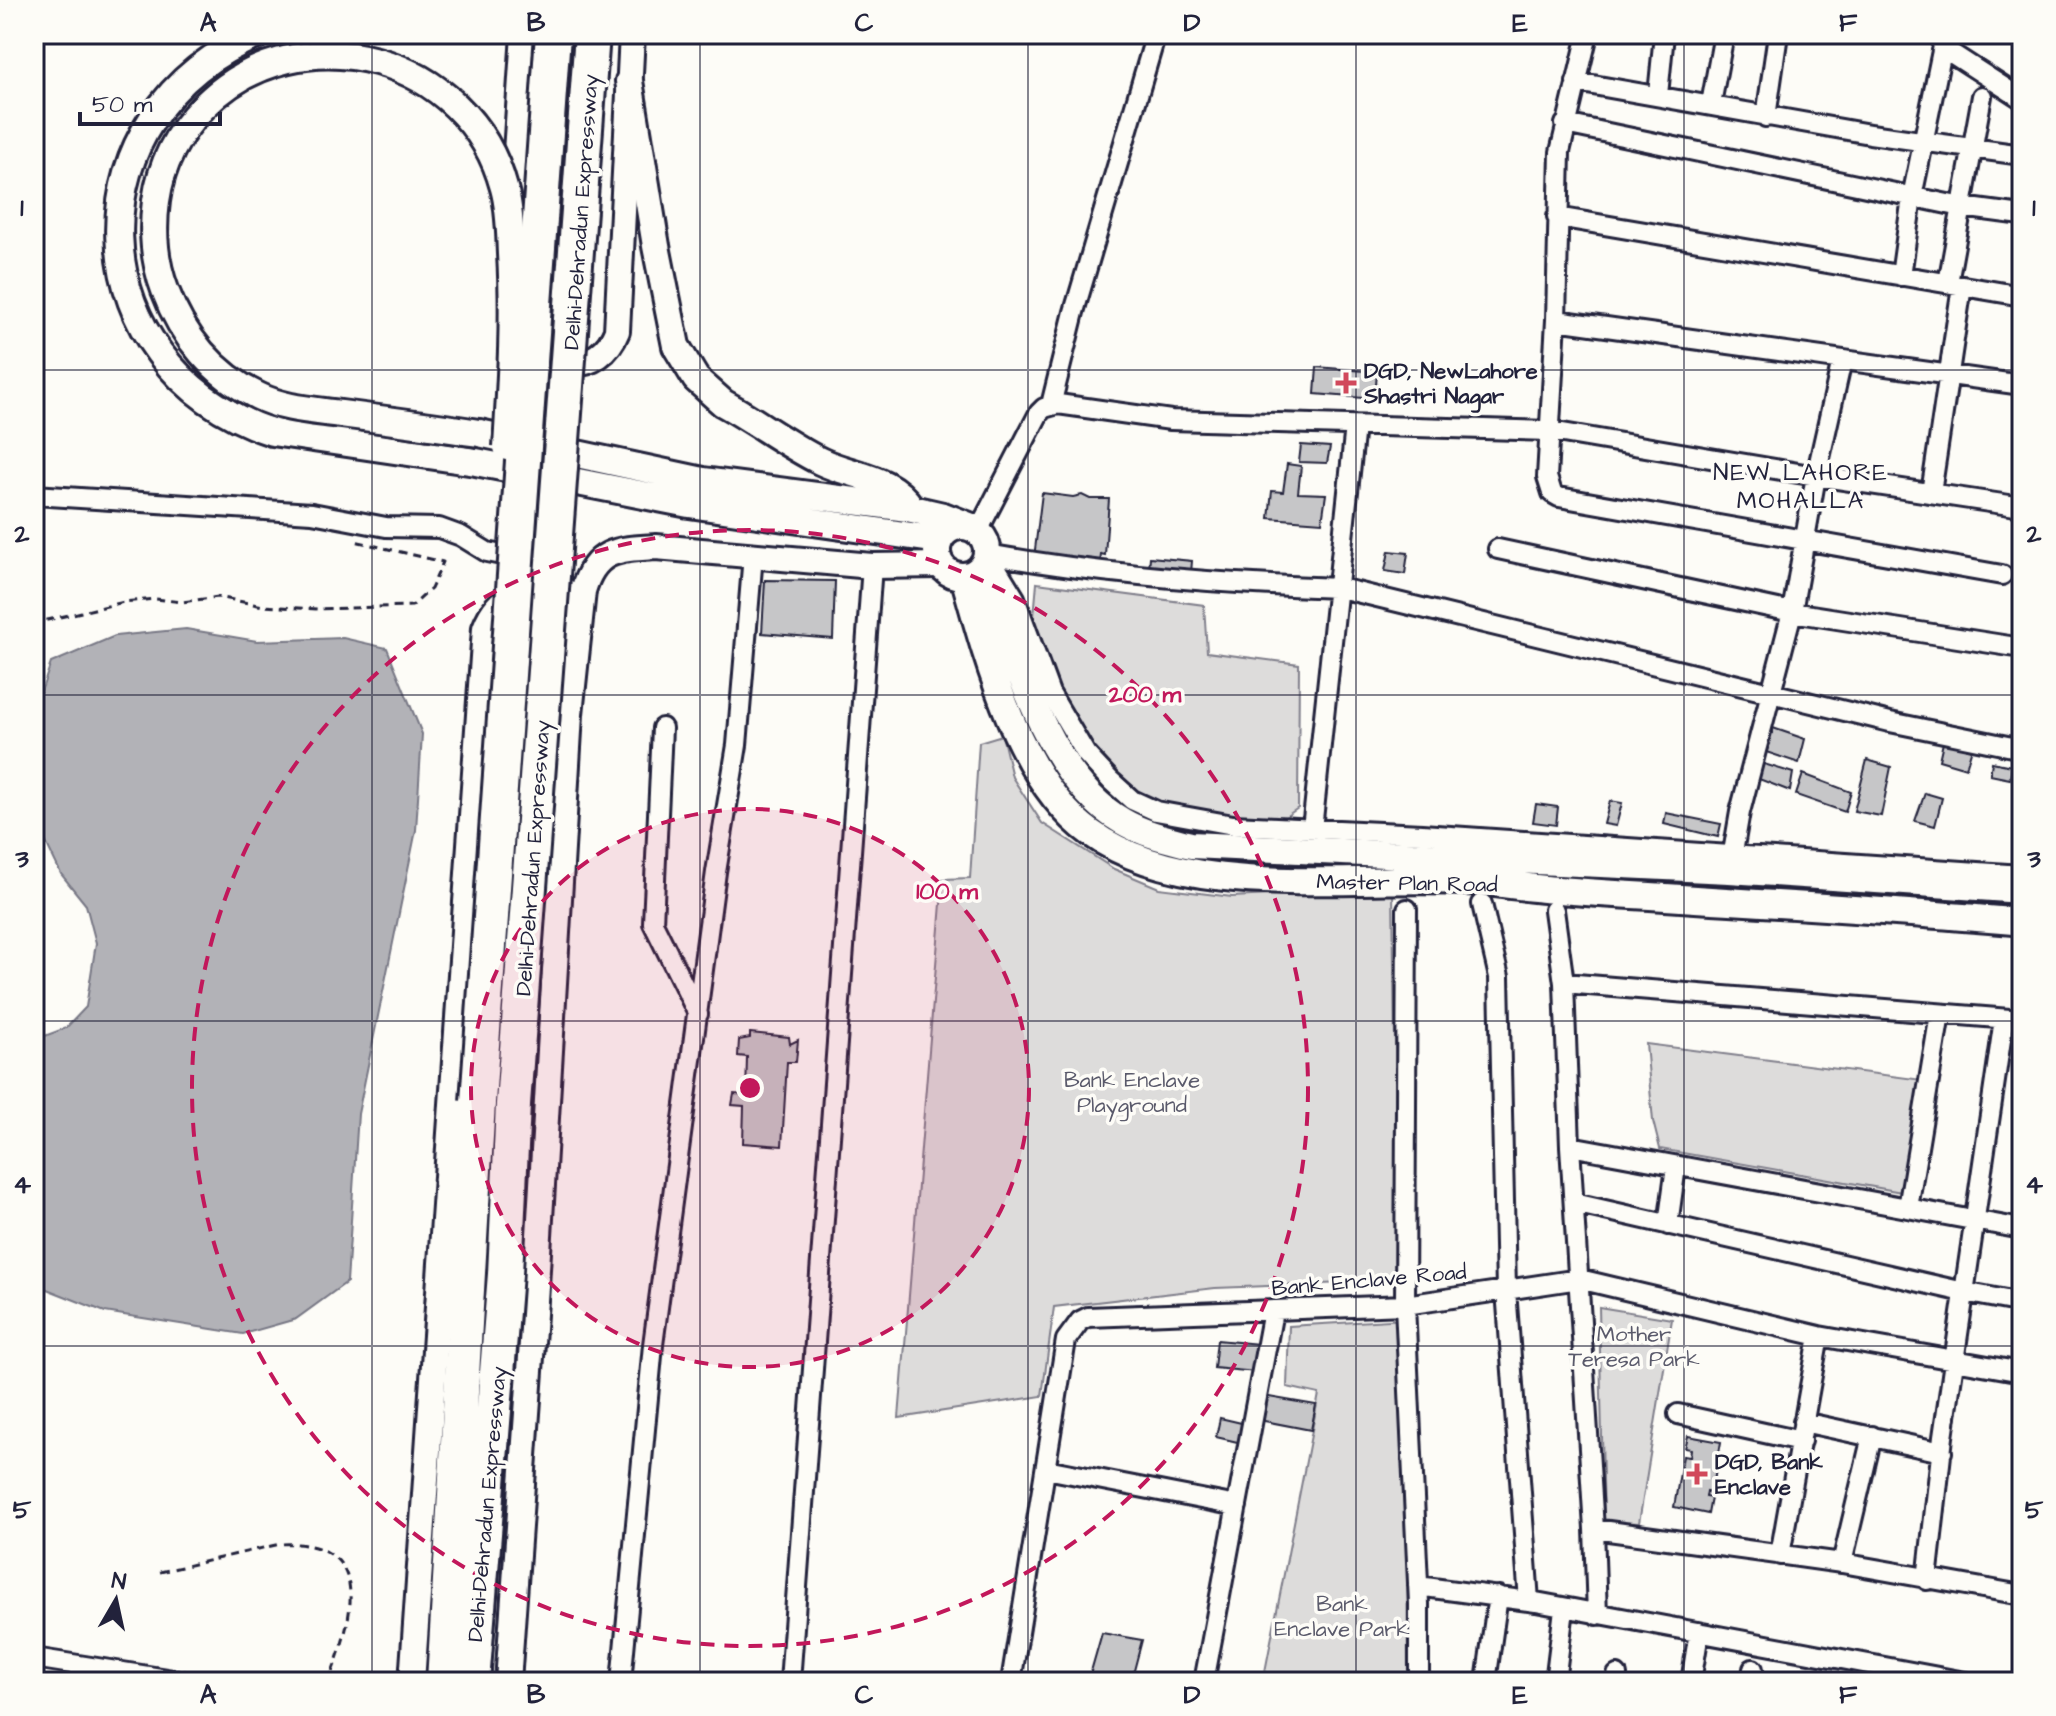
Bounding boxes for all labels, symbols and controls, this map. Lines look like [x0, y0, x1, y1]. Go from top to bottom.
text: A [200, 5, 217, 41]
text: B [527, 5, 546, 41]
text: C [855, 5, 874, 41]
text: D [1184, 5, 1201, 41]
text: E [1512, 5, 1528, 41]
text: F [1839, 5, 1858, 41]
street label: Delhi-Dehradun Expressway [556, 73, 608, 351]
scale bar [80, 76, 220, 126]
text: 50 m [92, 88, 153, 122]
text: 1 [20, 190, 24, 226]
text: 1 [2032, 190, 2036, 226]
place label: DGD, NewLahore Shastri Nagar [1363, 356, 1538, 413]
marker: DGD, NewLahore Shastri Nagar [1335, 372, 1357, 394]
district label: NEW LAHORE MOHALLA [1713, 456, 1889, 518]
text: 2 [14, 516, 30, 552]
text: 2 [2026, 516, 2042, 552]
text: 200 m [1108, 678, 1181, 712]
street label: Delhi-Dehradun Expressway [508, 719, 560, 997]
text: 3 [14, 841, 29, 877]
text: 3 [2026, 841, 2041, 877]
street label: Master Plan Road [1316, 866, 1498, 901]
text: 100 m [916, 875, 978, 909]
park label: Bank Enclave Playground [1064, 1065, 1200, 1122]
centre of rings [736, 1074, 764, 1102]
text: 4 [13, 1167, 31, 1203]
text: 4 [2025, 1167, 2043, 1203]
street label: Bank Enclave Road [1270, 1257, 1468, 1304]
park label: Mother Teresa Park [1568, 1319, 1700, 1375]
street label: Delhi-Dehradun Expressway [460, 1365, 516, 1643]
place label: DGD, Bank Enclave [1715, 1447, 1823, 1503]
marker: DGD, Bank Enclave [1686, 1463, 1708, 1485]
text: 5 [13, 1492, 32, 1528]
text: 5 [2025, 1492, 2044, 1528]
north arrow [76, 1560, 156, 1640]
text: N [110, 1565, 128, 1598]
park label: Bank Enclave Park [1274, 1589, 1410, 1645]
text: A [200, 1677, 217, 1713]
text: B [527, 1677, 546, 1713]
text: C [855, 1677, 874, 1713]
text: D [1184, 1677, 1201, 1713]
text: E [1512, 1677, 1528, 1713]
text: F [1839, 1677, 1858, 1713]

